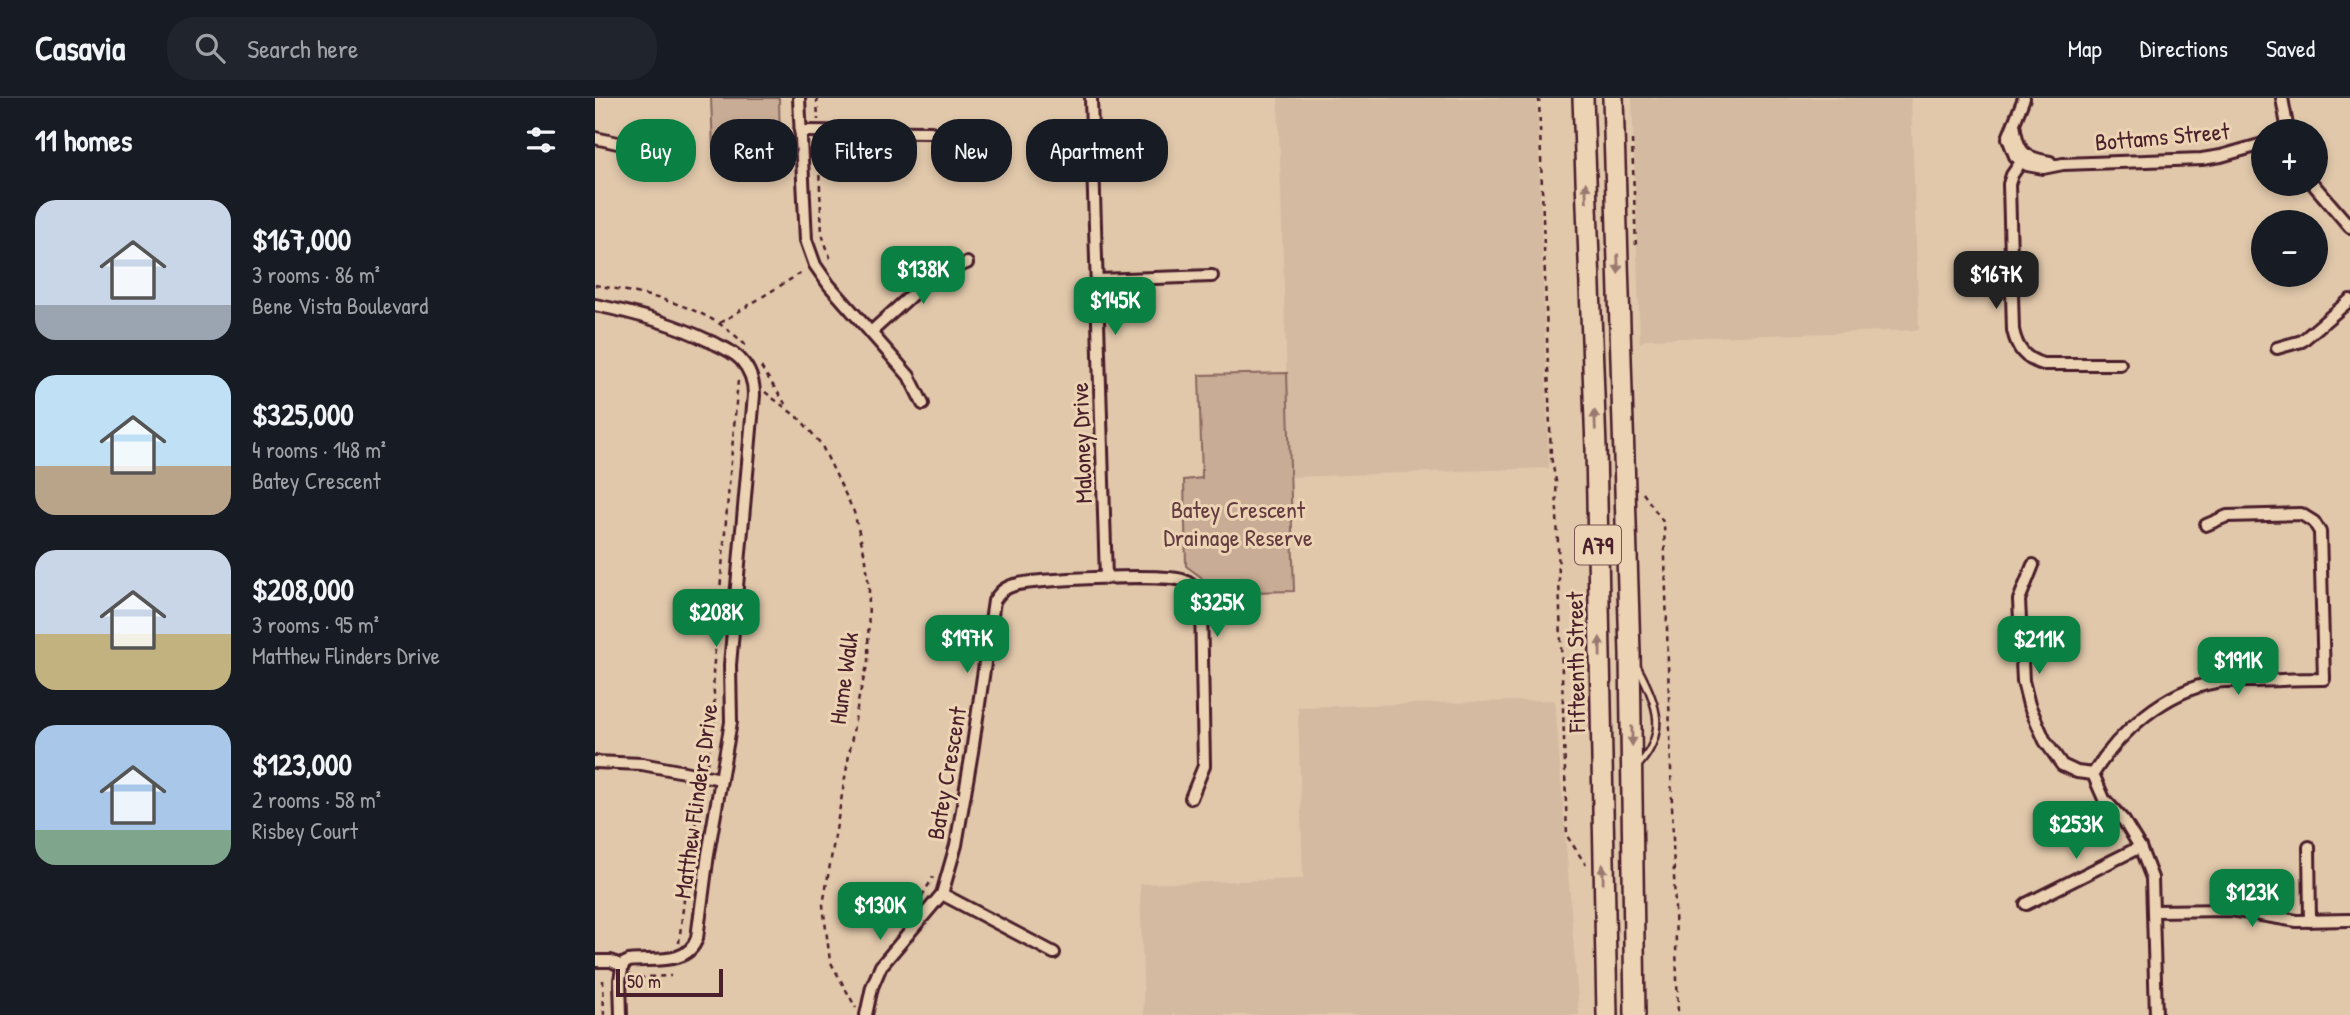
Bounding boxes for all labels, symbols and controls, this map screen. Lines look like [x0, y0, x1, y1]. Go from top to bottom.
search box [167, 17, 657, 80]
text: Casavia [35, 26, 125, 70]
icon: search [191, 29, 229, 67]
text: Search here [247, 31, 358, 66]
text: Map [2068, 32, 2102, 64]
text: Directions [2140, 32, 2228, 64]
text: Saved [2266, 32, 2315, 64]
street label: Bottams Street [2094, 114, 2231, 158]
chip: Buy [616, 119, 696, 182]
chip: Rent [710, 119, 797, 182]
chip: Filters [811, 119, 917, 182]
chip: New [931, 119, 1012, 182]
chip: Apartment [1026, 119, 1168, 182]
map controls [2251, 119, 2328, 287]
button: + [2251, 119, 2328, 196]
text: 11 homes [35, 120, 132, 160]
icon: filters [522, 121, 560, 159]
one-way arrow [1581, 181, 1592, 203]
button: − [2251, 210, 2328, 287]
text: $167,000 [252, 219, 351, 259]
icon: home [91, 228, 175, 312]
pin: $138K [874, 246, 972, 306]
pin: $167K [1947, 252, 2045, 311]
text: $138K [897, 253, 949, 284]
one-way arrow [1613, 253, 1624, 275]
text: $167K [1970, 258, 2022, 289]
text: 3 rooms · 86 m² [252, 259, 380, 290]
pin: $145K [1066, 278, 1164, 337]
text: $145K [1090, 284, 1140, 315]
text: Bene Vista Boulevard [252, 290, 428, 321]
street label: Maloney Drive [1063, 382, 1099, 504]
text: $325,000 [252, 394, 354, 434]
icon: home [91, 403, 175, 487]
one-way arrow [1589, 408, 1600, 430]
text: 4 rooms · 148 m² [252, 434, 386, 465]
text: Batey Crescent [252, 465, 381, 496]
park label: Batey Crescent Drainage Reserve [1163, 493, 1313, 553]
road number: A79 [1575, 526, 1621, 564]
text: $208,000 [252, 569, 354, 609]
icon: home [91, 578, 175, 662]
pin: $325K [1168, 580, 1266, 639]
text: $325K [1190, 586, 1244, 617]
pin: $208K [667, 589, 765, 649]
street label: Fifteenth Street [1558, 591, 1592, 734]
text: $208K [689, 596, 743, 627]
text: 3 rooms · 95 m² [252, 609, 379, 640]
pin: $197K [918, 616, 1016, 675]
pin: $211K [1990, 616, 2088, 676]
text: $197K [941, 622, 993, 653]
text: $211K [2013, 623, 2065, 654]
street label: Hume Walk [821, 630, 865, 726]
one-way arrow [1594, 636, 1605, 658]
pin: $191K [2189, 638, 2287, 697]
text: Matthew Flinders Drive [252, 640, 440, 671]
text: $191K [2214, 644, 2262, 675]
street label: Matthew Flinders Drive [666, 701, 725, 900]
street label: Batey Crescent [919, 703, 974, 842]
one-way arrow [1626, 726, 1637, 748]
text: $123,000 [252, 744, 352, 784]
icon: home [91, 753, 175, 837]
text: 2 rooms · 58 m² [252, 784, 381, 815]
pin: $253K [2027, 802, 2125, 861]
text: $253K [2049, 808, 2103, 839]
text: Risbey Court [252, 815, 358, 846]
one-way arrow [1598, 863, 1609, 885]
pin: $123K [2203, 870, 2301, 929]
text: $123K [2225, 876, 2279, 907]
pin: $130K [831, 882, 929, 942]
text: $130K [854, 889, 906, 920]
scale bar [616, 966, 723, 998]
text: 50 m [627, 968, 661, 994]

